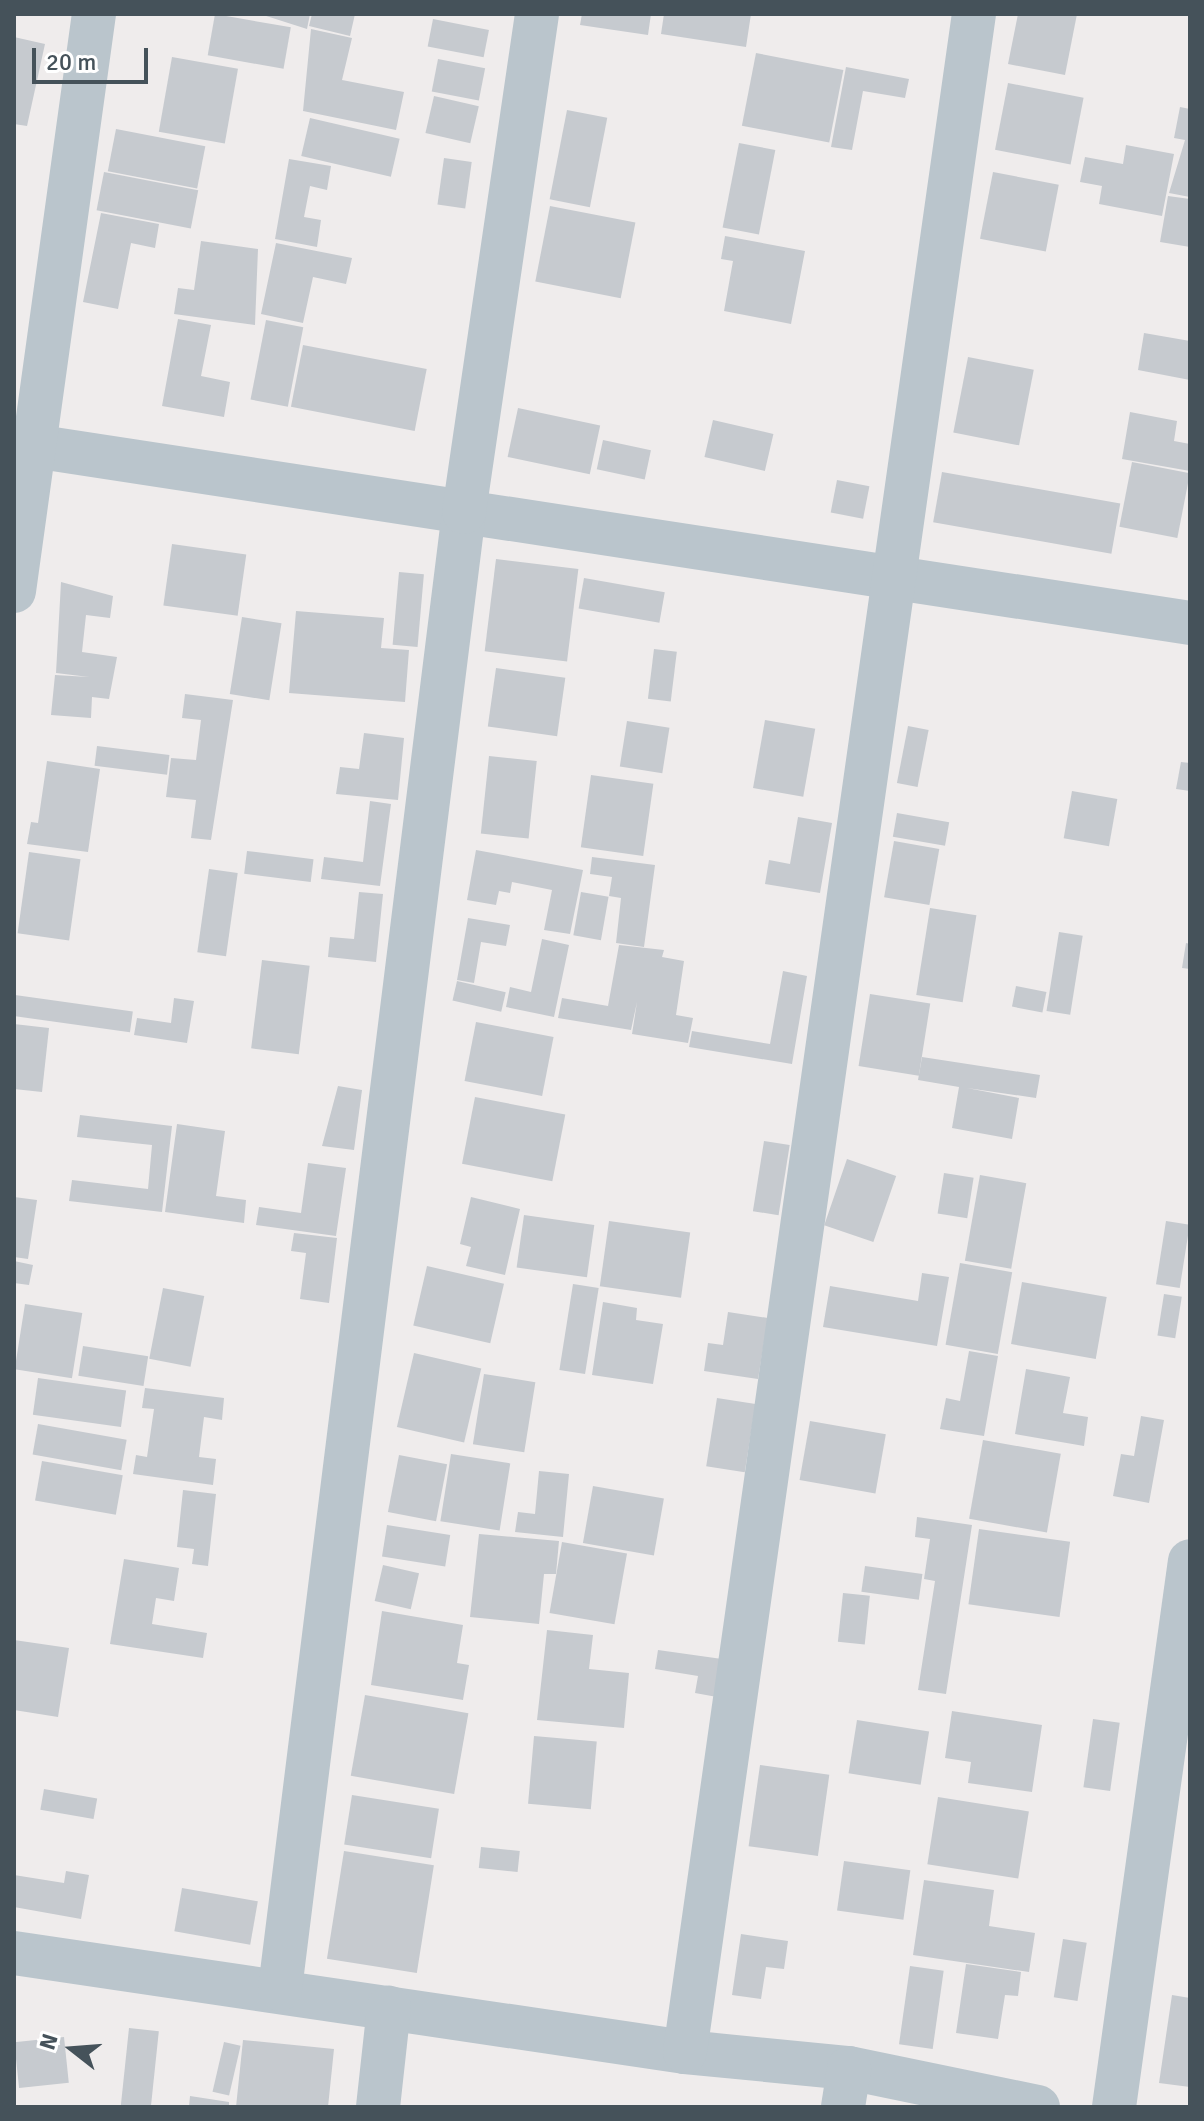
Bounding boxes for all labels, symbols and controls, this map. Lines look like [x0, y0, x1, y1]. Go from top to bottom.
scale bar [36, 32, 152, 82]
text: 20 m [46, 47, 96, 77]
north arrow [32, 2009, 112, 2089]
text: N [33, 2031, 64, 2053]

